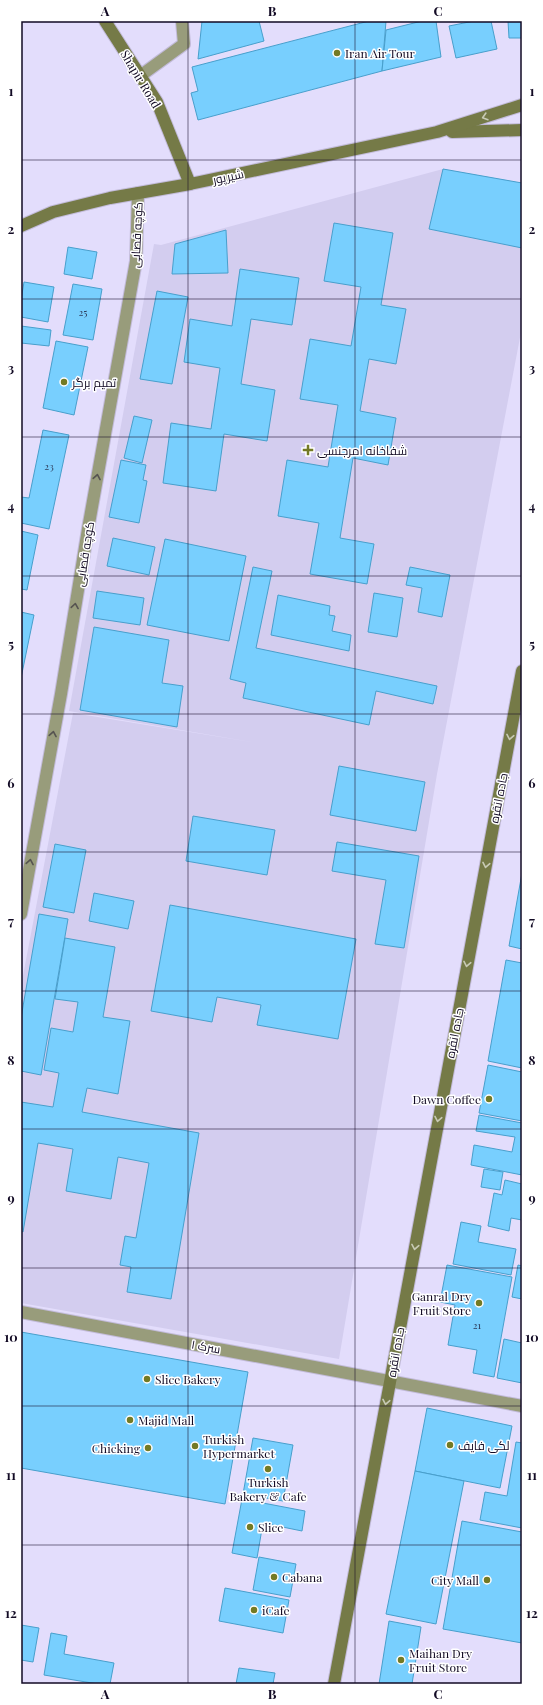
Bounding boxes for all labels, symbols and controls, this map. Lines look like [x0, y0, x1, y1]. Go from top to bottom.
text: A [100, 2, 110, 19]
text: B [268, 2, 277, 19]
text: C [433, 2, 443, 19]
place label: Iran Air Tour [345, 45, 415, 61]
street label: Shapir Road [117, 47, 165, 111]
marker: Iran Air Tour [332, 48, 342, 58]
text: 1 [9, 82, 14, 99]
text: 1 [530, 82, 535, 99]
one-way arrow [481, 112, 488, 121]
street label: شیرپور [210, 165, 245, 189]
street label: کوچه قصابی [126, 202, 148, 268]
text: 2 [8, 220, 15, 237]
text: 2 [529, 220, 536, 237]
house number: 25 [79, 305, 87, 319]
text: 3 [8, 359, 14, 376]
text: 3 [529, 359, 535, 376]
place label: تمیم برگر [71, 374, 117, 391]
marker: تمیم برگر [59, 377, 69, 387]
place label: شفاخانه امرجنسی [317, 442, 407, 458]
marker: شفاخانه امرجنسی [302, 444, 314, 456]
house number: 23 [44, 459, 54, 473]
one-way arrow [92, 474, 101, 480]
text: 4 [8, 497, 15, 514]
text: 4 [529, 497, 536, 514]
street label: کوچه قصابی [71, 520, 99, 588]
one-way arrow [70, 602, 79, 609]
text: 5 [8, 635, 14, 652]
text: 5 [529, 635, 535, 652]
one-way arrow [49, 731, 57, 737]
one-way arrow [506, 734, 514, 740]
street label: جادہ انقرہ [485, 772, 511, 824]
text: 6 [7, 774, 15, 791]
text: 6 [528, 774, 536, 791]
one-way arrow [26, 859, 34, 865]
one-way arrow [482, 862, 490, 868]
text: 7 [8, 912, 14, 929]
text: 7 [529, 912, 535, 929]
one-way arrow [464, 961, 472, 967]
street label: جاده انقره [441, 1007, 467, 1059]
text: 8 [7, 1051, 15, 1068]
text: 8 [528, 1051, 536, 1068]
place label: Dawn Coffee [412, 1091, 481, 1107]
marker: Dawn Coffee [484, 1094, 494, 1104]
one-way arrow [435, 1116, 443, 1122]
text: 9 [7, 1189, 15, 1206]
text: 9 [528, 1189, 536, 1206]
one-way arrow [411, 1244, 420, 1250]
place label: Ganral Dry Fruit Store [412, 1288, 471, 1318]
marker: Ganral Dry Fruit Store [474, 1298, 484, 1308]
house number: 21 [473, 1318, 482, 1332]
street label: جاده انقره [383, 1326, 407, 1378]
text: 10 [4, 1328, 18, 1345]
text: 10 [525, 1328, 539, 1345]
street label: سرک ۱ [190, 1336, 222, 1356]
place label: Slice Bakery [155, 1371, 221, 1387]
marker: Slice Bakery [142, 1374, 152, 1384]
one-way arrow [382, 1399, 391, 1405]
place label: Majid Mall [138, 1412, 195, 1428]
marker: Majid Mall [125, 1415, 135, 1425]
place label: Turkish Hypermarket [203, 1431, 275, 1461]
place label: لکی فایف [458, 1437, 509, 1453]
place label: Chicking [92, 1440, 141, 1456]
marker: لکی فایف [445, 1440, 455, 1450]
marker: Turkish Hypermarket [190, 1441, 200, 1451]
marker: Chicking [143, 1443, 153, 1453]
marker: Turkish Bakery & Cafe [263, 1464, 273, 1474]
text: 11 [6, 1466, 16, 1483]
text: 11 [527, 1466, 537, 1483]
place label: Turkish Bakery & Cafe [230, 1474, 306, 1504]
place label: Slice [258, 1519, 283, 1535]
marker: Slice [245, 1522, 255, 1532]
place label: Cabana [282, 1569, 322, 1585]
marker: Cabana [269, 1572, 279, 1582]
place label: City Mall [431, 1572, 480, 1588]
marker: City Mall [482, 1575, 492, 1585]
place label: iCafe [262, 1602, 289, 1618]
text: 12 [5, 1604, 17, 1621]
text: 12 [526, 1604, 538, 1621]
marker: iCafe [249, 1605, 259, 1615]
place label: Maihan Dry Fruit Store [409, 1645, 472, 1675]
marker: Maihan Dry Fruit Store [396, 1655, 406, 1665]
text: A [100, 1685, 110, 1702]
text: B [268, 1685, 277, 1702]
text: C [433, 1685, 443, 1702]

